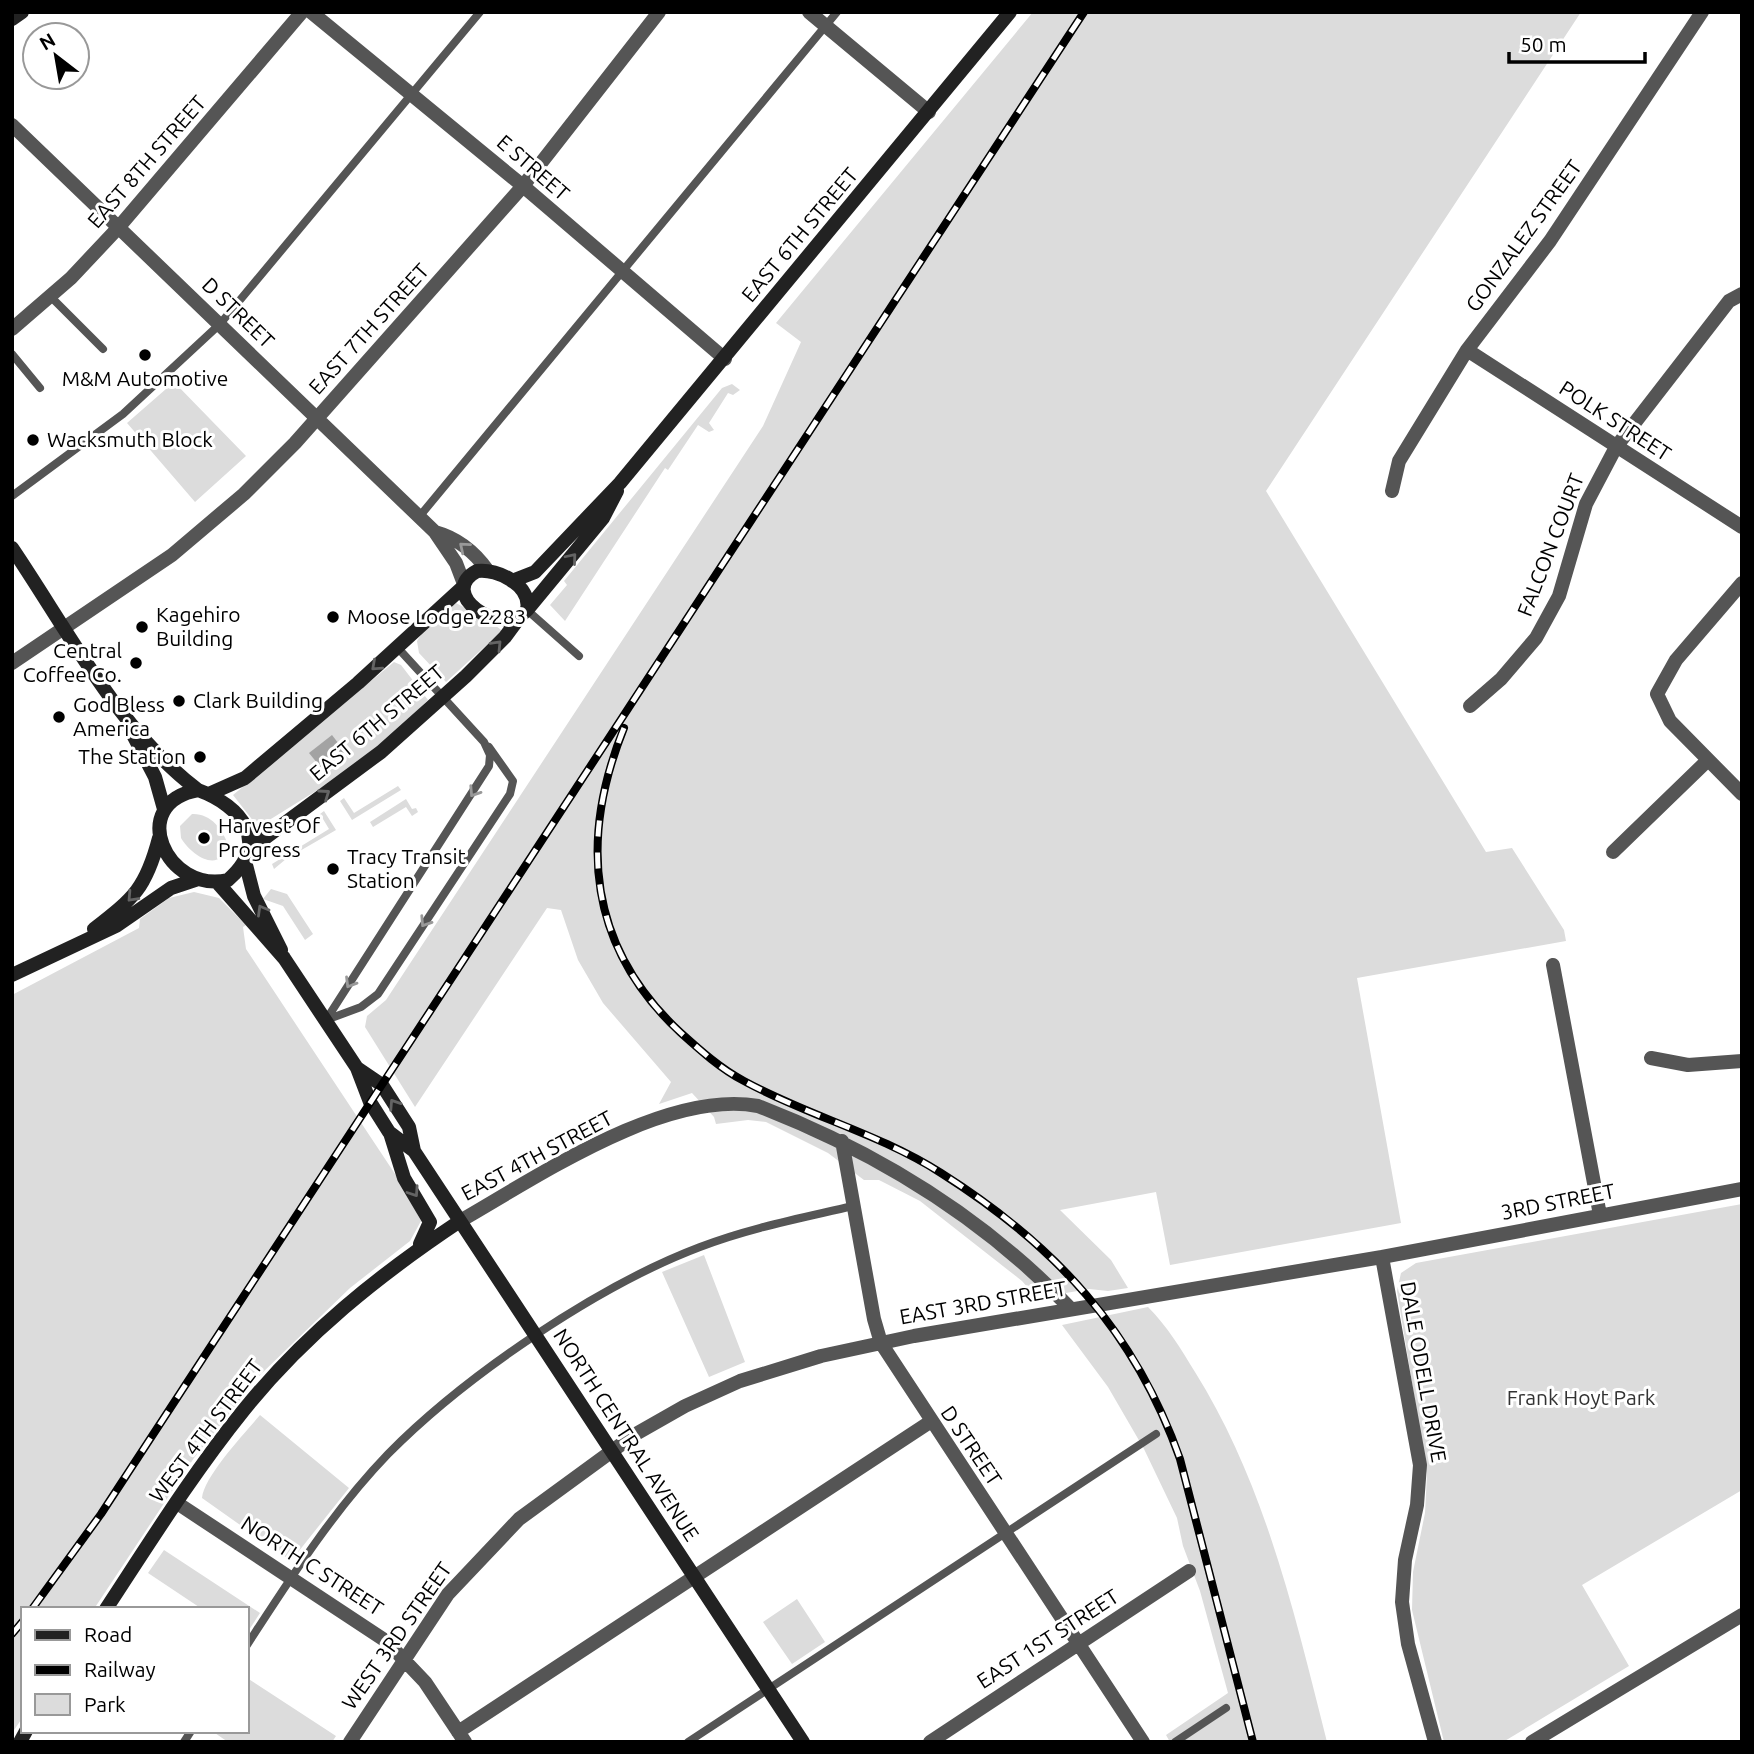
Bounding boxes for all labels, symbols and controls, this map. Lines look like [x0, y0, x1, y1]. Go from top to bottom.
north arrow [21, 21, 91, 91]
scale bar [1509, 21, 1646, 65]
text: N [35, 28, 59, 55]
text: 50 m [1520, 32, 1567, 56]
street label: EAST 8TH STREET [82, 90, 210, 232]
street label: E STREET [493, 129, 575, 205]
street label: GONZALEZ STREET [1460, 155, 1586, 316]
street label: EAST 6TH STREET [736, 162, 862, 306]
street label: EAST 7TH STREET [303, 258, 433, 399]
street label: D STREET [198, 272, 280, 353]
marker: M&M Automotive [137, 347, 153, 363]
place label: M&M Automotive [62, 366, 228, 390]
street label: POLK STREET [1555, 375, 1676, 465]
place label: Wacksmuth Block [47, 427, 213, 451]
marker: Wacksmuth Block [25, 432, 41, 448]
street label: FALCON COURT [1512, 470, 1588, 619]
one-way arrow [460, 542, 472, 555]
one-way arrow [564, 554, 576, 567]
place label: Kagehiro Building [156, 602, 241, 650]
place label: Moose Lodge 2283 [347, 604, 526, 628]
marker: Moose Lodge 2283 [325, 609, 341, 625]
marker: Kagehiro Building [134, 619, 150, 635]
place label: Central Coffee Co. [23, 638, 122, 686]
one-way arrow [488, 640, 501, 653]
marker: Central Coffee Co. [128, 655, 144, 671]
one-way arrow [371, 658, 384, 671]
street label: EAST 6TH STREET [304, 659, 448, 785]
place label: Clark Building [193, 688, 323, 712]
place label: God Bless America [73, 692, 165, 740]
marker: Clark Building [171, 693, 187, 709]
marker: God Bless America [51, 709, 67, 725]
place label: The Station [78, 744, 186, 768]
marker: The Station [192, 749, 208, 765]
one-way arrow [469, 785, 482, 798]
one-way arrow [317, 790, 330, 802]
place label: Harvest Of Progress [218, 813, 321, 861]
marker: Harvest Of Progress [196, 830, 212, 846]
place label: Tracy Transit Station [347, 844, 466, 892]
marker: Tracy Transit Station [325, 861, 341, 877]
one-way arrow [127, 889, 140, 902]
one-way arrow [257, 905, 270, 917]
one-way arrow [421, 915, 434, 928]
one-way arrow [345, 975, 358, 988]
one-way arrow [390, 1099, 402, 1112]
street label: EAST 4TH STREET [457, 1105, 616, 1205]
street label: 3RD STREET [1499, 1178, 1617, 1224]
one-way arrow [406, 1185, 419, 1198]
street label: EAST 3RD STREET [897, 1275, 1068, 1329]
street label: DALE ODELL DRIVE [1396, 1280, 1452, 1464]
street label: NORTH CENTRAL AVENUE [549, 1324, 705, 1545]
street label: WEST 4TH STREET [144, 1354, 267, 1507]
park label: Frank Hoyt Park [1507, 1385, 1656, 1409]
street label: D STREET [937, 1401, 1007, 1490]
street label: NORTH C STREET [237, 1510, 388, 1620]
street label: WEST 3RD STREET [336, 1557, 456, 1714]
street label: EAST 1ST STREET [972, 1583, 1123, 1693]
legend [21, 1607, 248, 1733]
text: Road [84, 1622, 132, 1646]
text: Railway [84, 1657, 156, 1681]
text: Park [84, 1692, 126, 1716]

